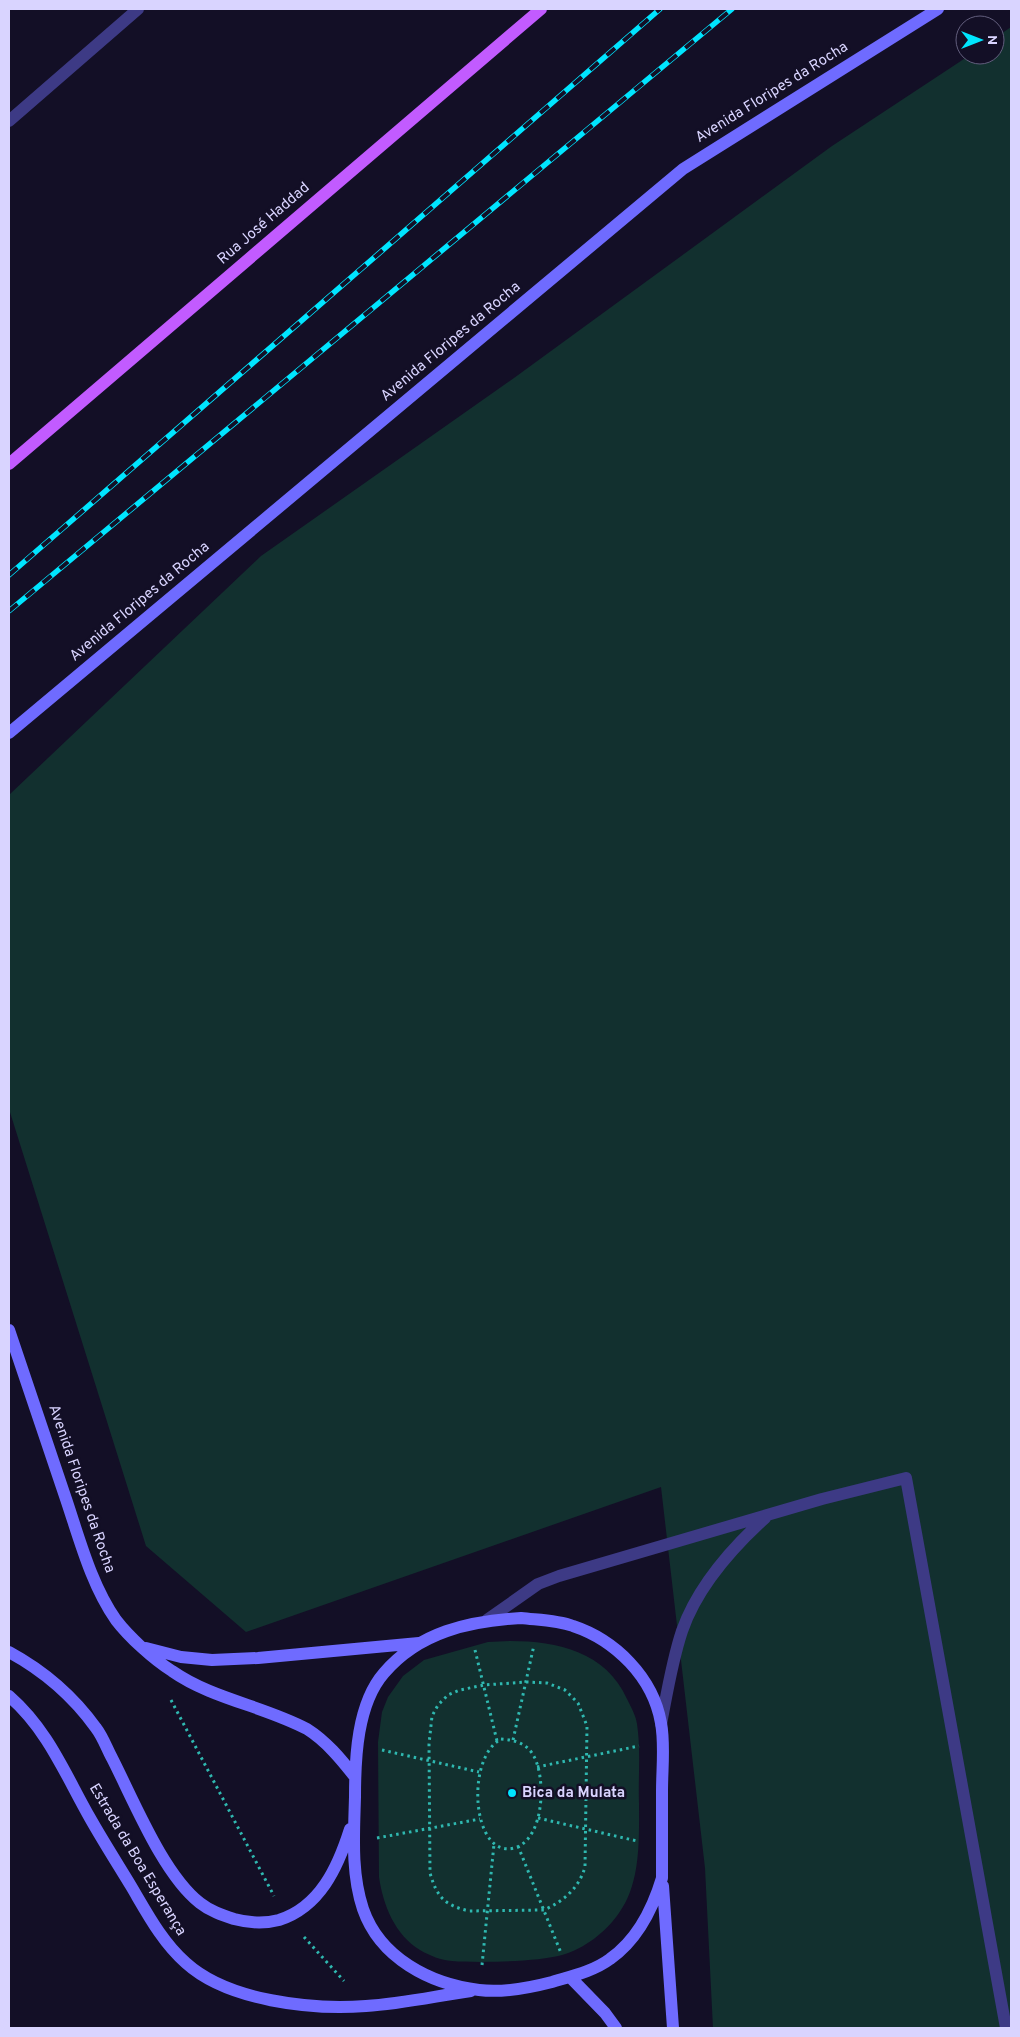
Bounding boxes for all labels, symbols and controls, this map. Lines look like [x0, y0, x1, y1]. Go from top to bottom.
north arrow [955, 15, 1005, 65]
text: N [983, 35, 1000, 45]
street label: Avenida Floripes da Rocha [692, 38, 852, 148]
street label: Rua José Haddad [214, 179, 314, 269]
street label: Avenida Floripes da Rocha [377, 278, 525, 406]
street label: Avenida Floripes da Rocha [66, 538, 214, 666]
street label: Avenida Floripes da Rocha [43, 1402, 119, 1576]
street label: Estrada da Boa Esperança [84, 1780, 190, 1940]
place label: Bica da Mulata [522, 1784, 625, 1803]
marker: Bica da Mulata [506, 1787, 518, 1799]

